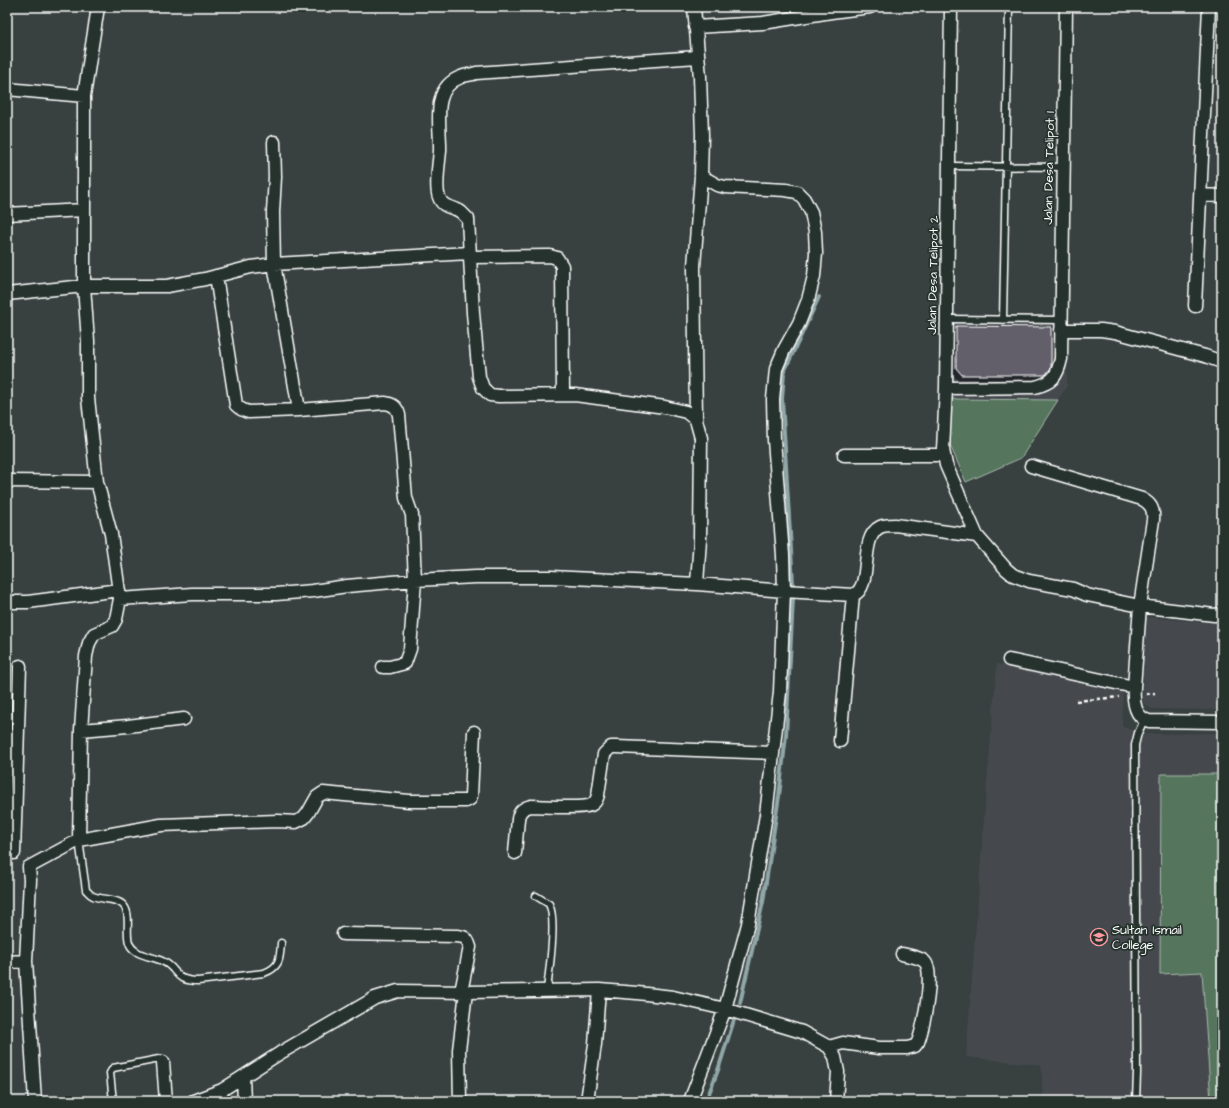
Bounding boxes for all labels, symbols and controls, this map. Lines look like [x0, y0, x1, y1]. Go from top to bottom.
street label: Jalan Desa Telipot 1 [1039, 111, 1059, 225]
street label: Jalan Desa Telipot 2 [923, 215, 943, 335]
place label: Sultan Ismail College [1112, 921, 1182, 955]
school or university icon: Sultan Ismail College [1089, 927, 1109, 947]

